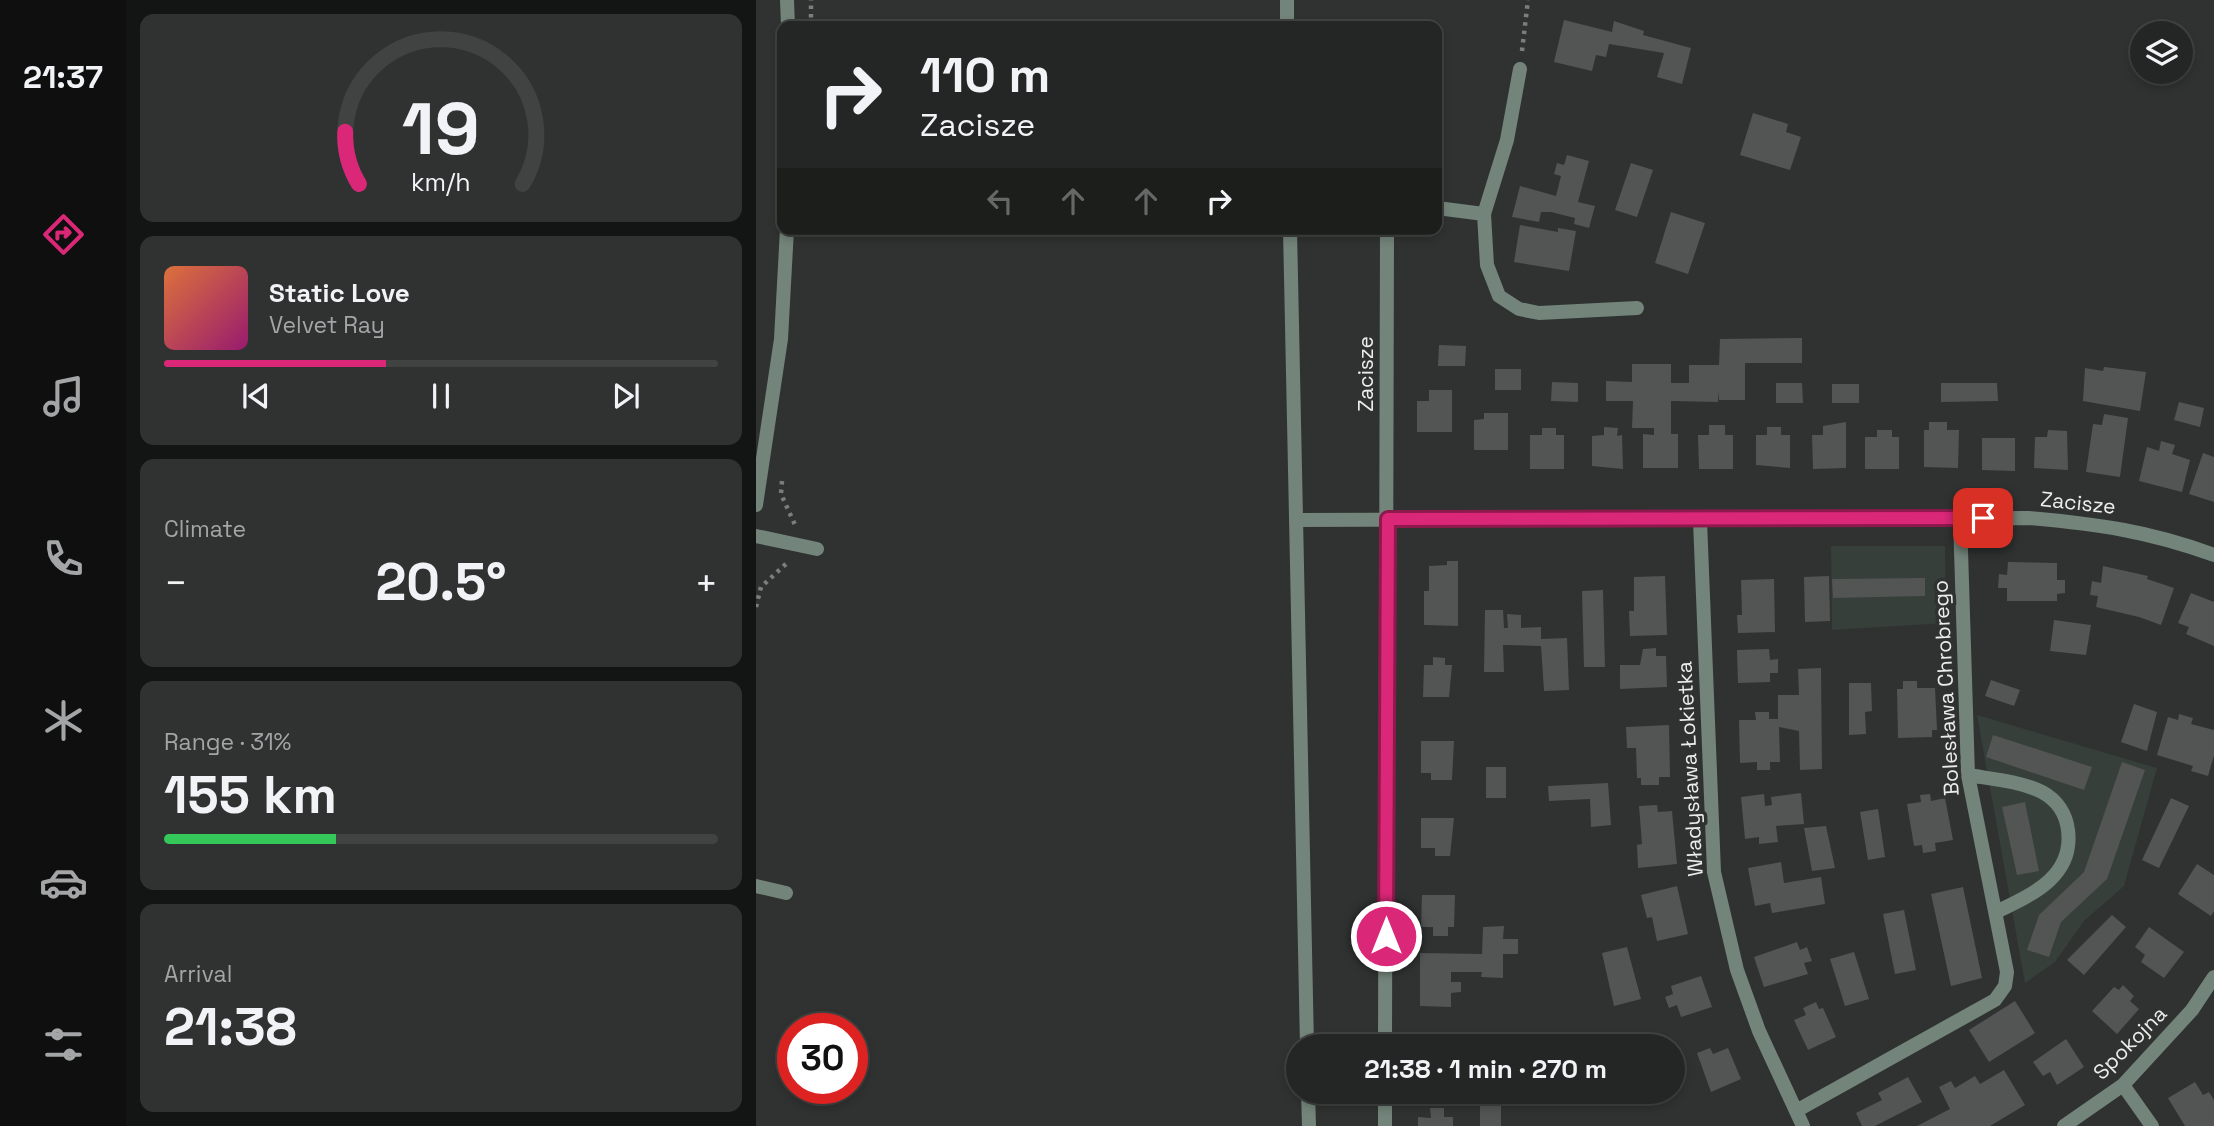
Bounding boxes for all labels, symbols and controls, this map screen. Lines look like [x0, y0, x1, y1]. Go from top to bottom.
map controls [2130, 21, 2193, 84]
button: layers [2130, 21, 2193, 84]
text: 110 m [920, 44, 1050, 106]
icon: right [805, 49, 896, 140]
text: 21:37 [23, 57, 103, 97]
text: 19 [402, 83, 480, 176]
text: Zacisze [920, 105, 1035, 145]
text: km/h [411, 166, 471, 198]
icon: left [981, 182, 1019, 220]
icon: ahead [1054, 182, 1092, 220]
icon: ahead [1127, 182, 1165, 220]
icon: right [1200, 182, 1238, 220]
icon: directions [39, 210, 88, 259]
text: Static Love [269, 276, 410, 310]
text: Velvet Ray [269, 310, 385, 340]
street label: Zacisze [1352, 336, 1379, 412]
icon: music [39, 372, 88, 421]
icon: previous [237, 377, 275, 415]
icon: pause [422, 377, 460, 415]
icon: next [607, 377, 645, 415]
street label: Zacisze [2039, 485, 2117, 520]
pin [1953, 488, 2013, 548]
icon: arrive [1964, 499, 2002, 537]
text: Climate [164, 514, 246, 544]
icon: phone [39, 534, 88, 583]
text: 20.5° [375, 549, 507, 615]
text: − [164, 559, 188, 607]
text: + [694, 559, 718, 607]
street label: Bolesława Chrobrego [1926, 579, 1965, 797]
street label: Władysława Łokietka [1670, 661, 1709, 877]
icon: climate [39, 696, 88, 745]
text: Range · 31% [164, 727, 291, 757]
text: 155 km [164, 762, 337, 828]
icon: car [39, 858, 88, 907]
position arrow [1349, 899, 1423, 973]
text: Arrival [164, 959, 232, 989]
text: 21:38 [164, 994, 297, 1060]
street label: Spokojna [2087, 1000, 2172, 1085]
speed limit sign: 30 [777, 1013, 868, 1104]
icon: filters [39, 1020, 88, 1069]
text: 21:38 · 1 min · 270 m [1364, 1052, 1607, 1086]

